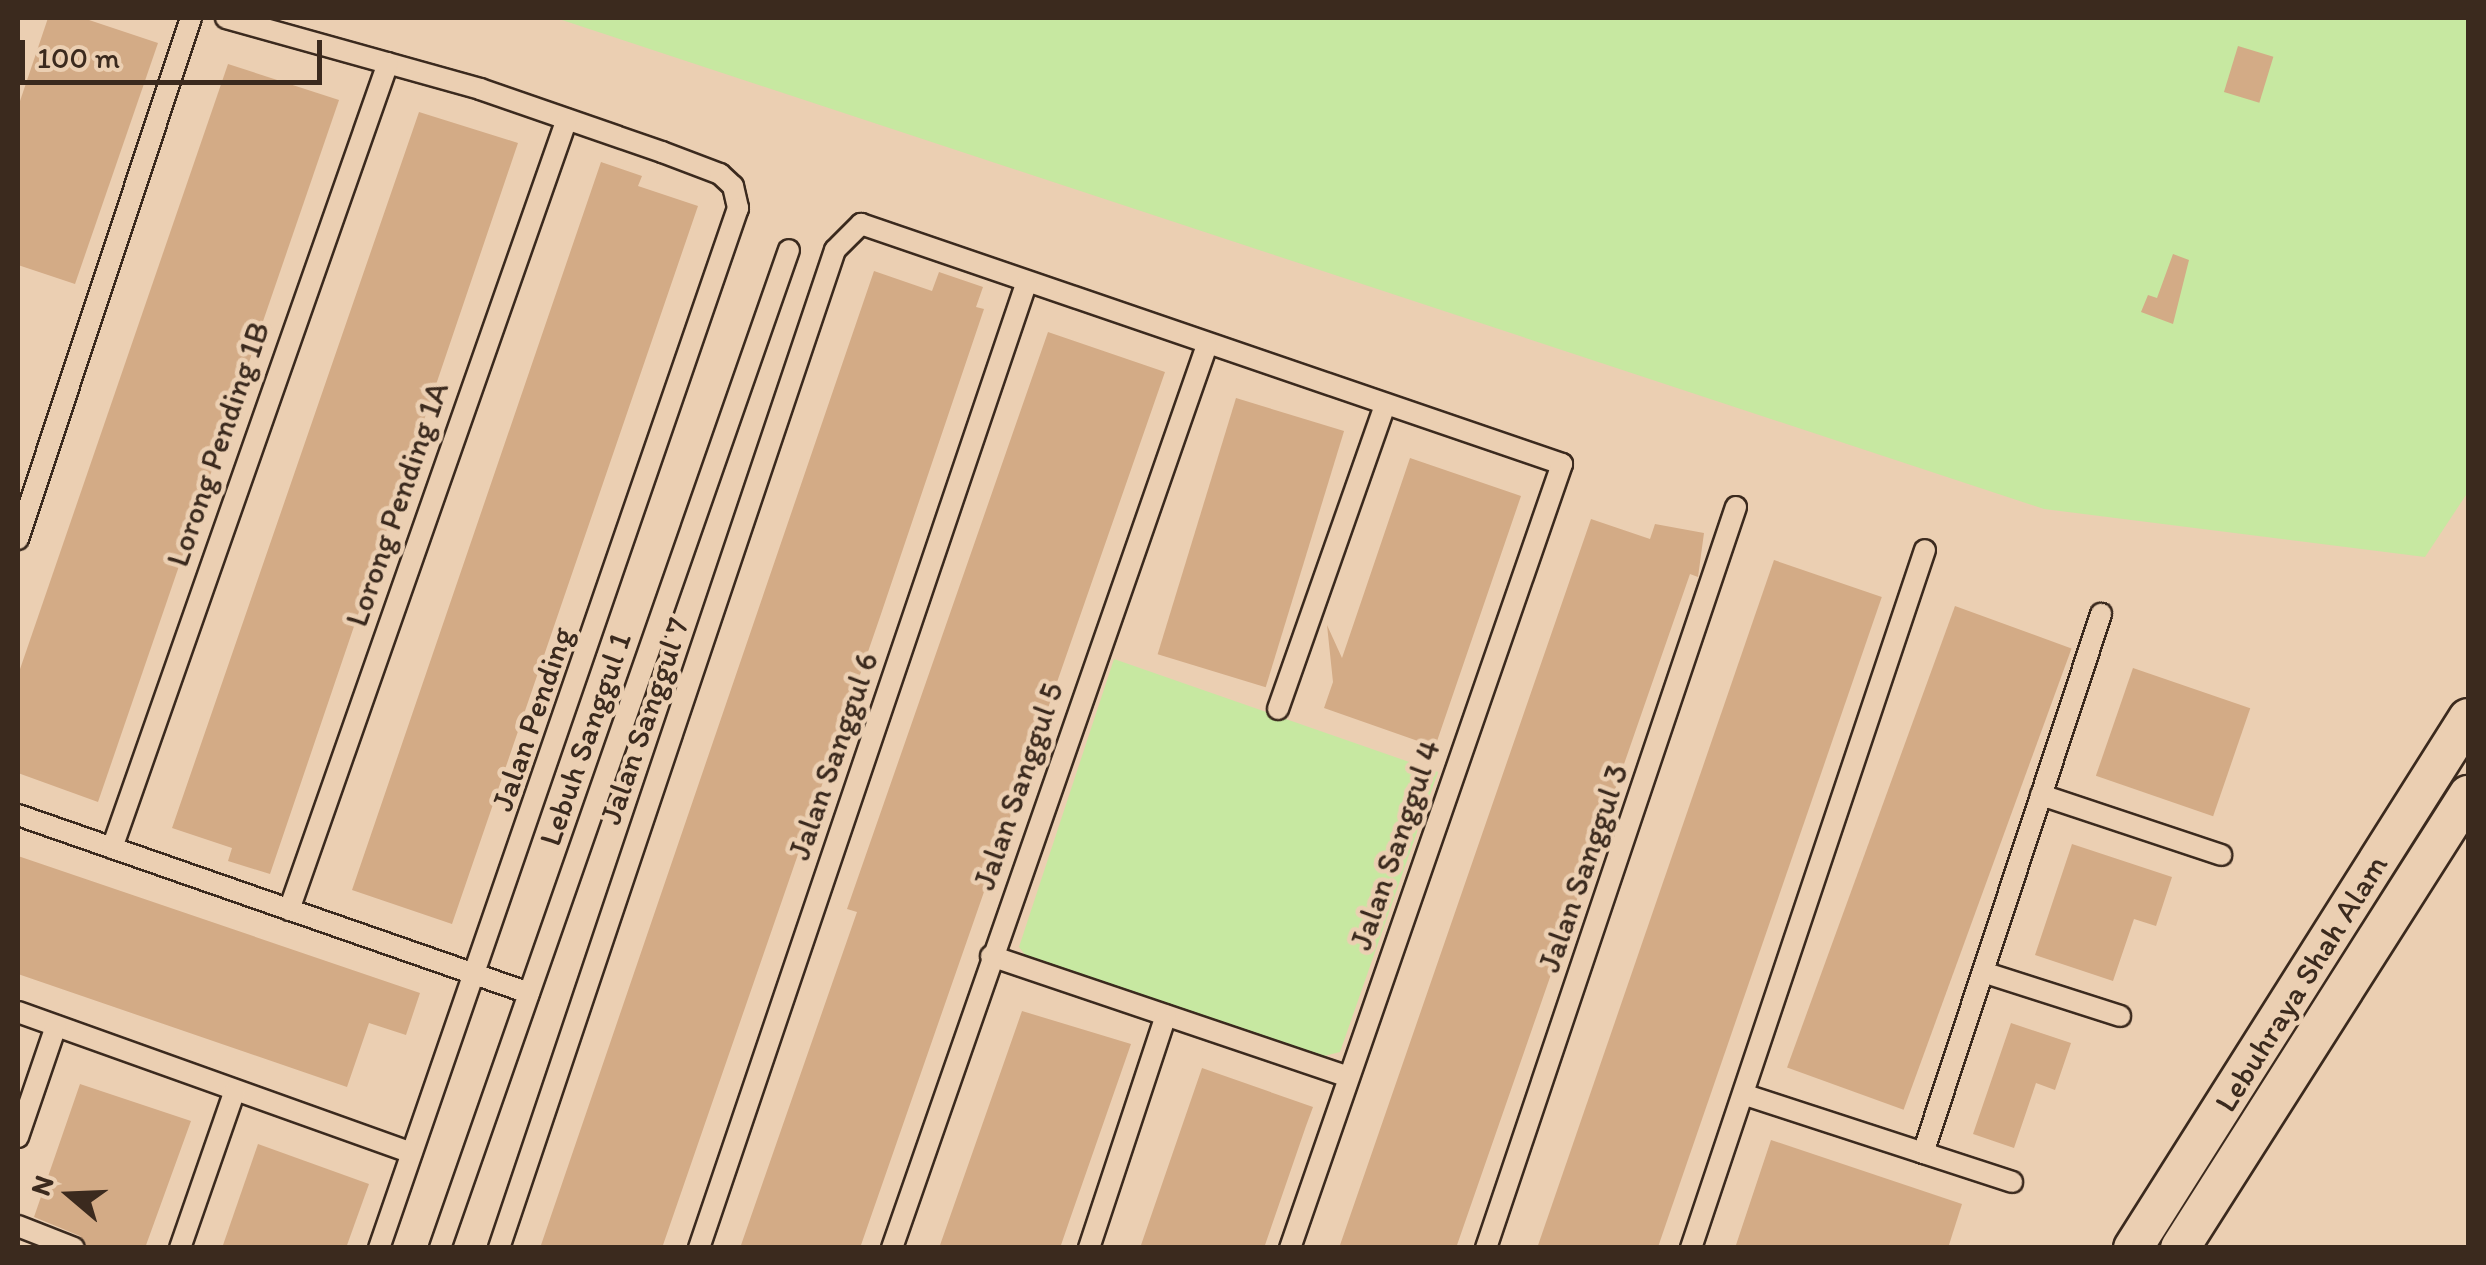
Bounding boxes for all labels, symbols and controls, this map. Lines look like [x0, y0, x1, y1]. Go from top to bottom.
scale bar [25, 20, 328, 82]
text: 100 m [37, 39, 120, 76]
street label: Lorong Pending 1B [158, 317, 278, 571]
street label: Lorong Pending 1A [337, 377, 457, 631]
street label: Jalan Sanggul 7 [591, 613, 697, 829]
street label: Jalan Pending [483, 622, 581, 816]
street label: Lebuh Sanggul 1 [531, 627, 639, 851]
street label: Jalan Sanggul 6 [780, 647, 886, 865]
street label: Jalan Sanggul 5 [965, 677, 1071, 895]
street label: Jalan Sanggul 4 [1341, 735, 1449, 955]
street label: Jalan Sanggul 3 [1529, 759, 1637, 977]
street label: Lebuhraya Shah Alam [2206, 847, 2396, 1119]
north arrow [20, 1145, 120, 1245]
text: N [22, 1171, 61, 1200]

